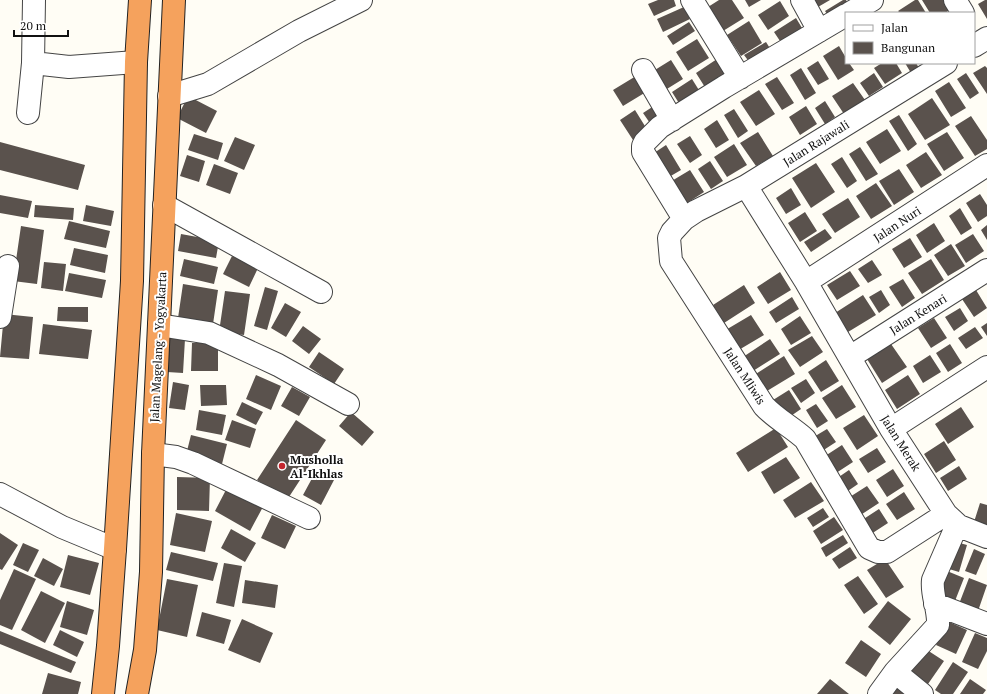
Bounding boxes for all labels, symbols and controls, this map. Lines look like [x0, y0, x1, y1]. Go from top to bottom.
scale bar [14, 12, 68, 38]
legend [845, 12, 975, 64]
text: 20 m [20, 18, 47, 33]
text: Jalan [881, 20, 908, 35]
text: Bangunan [881, 40, 935, 55]
street label: Jalan Rajawali [780, 117, 852, 169]
street label: Jalan Nuri [870, 203, 924, 245]
street label: Jalan Magelang - Yogyakarta [147, 271, 169, 423]
street label: Jalan Kenari [887, 290, 950, 337]
street label: Jalan Mliwis [721, 345, 769, 407]
street label: Jalan Merak [878, 412, 925, 474]
place label: Musholla Al-Ikhlas [290, 452, 344, 481]
marker: Musholla Al-Ikhlas [277, 461, 287, 471]

